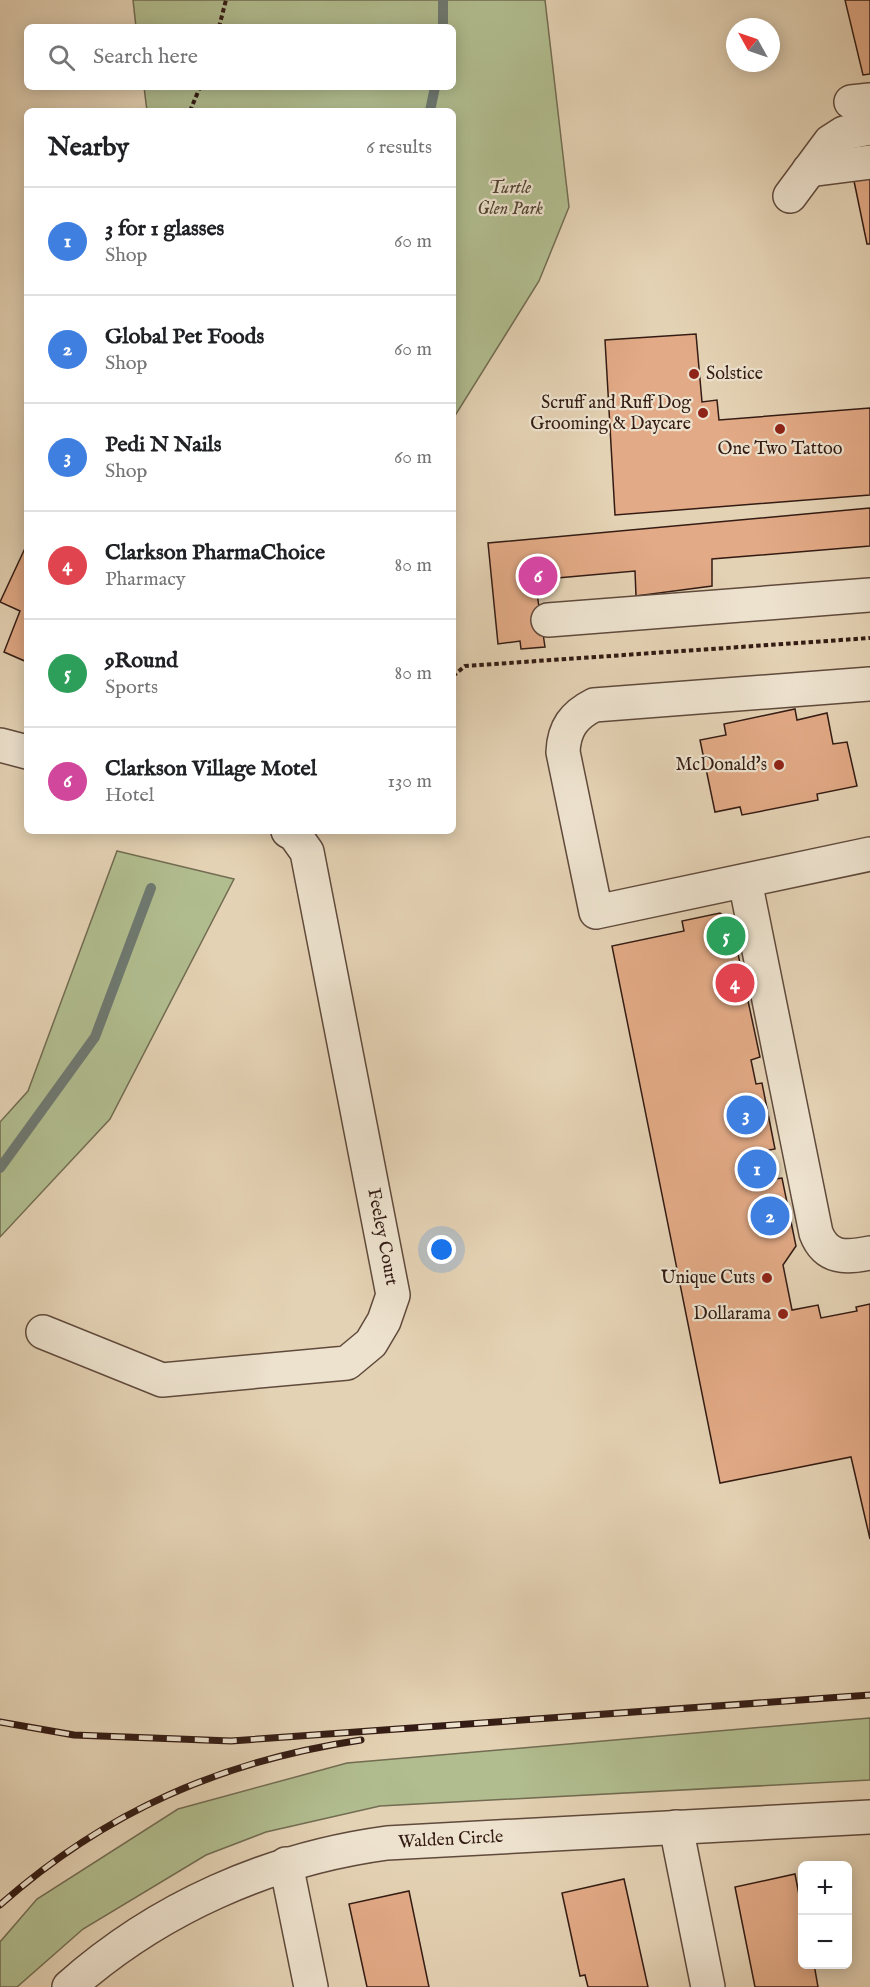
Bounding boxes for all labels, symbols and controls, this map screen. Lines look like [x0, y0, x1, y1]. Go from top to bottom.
north arrow [726, 18, 780, 72]
search box [24, 24, 456, 90]
icon: search [45, 41, 78, 74]
text: Search here [93, 43, 198, 71]
text: Nearby [48, 131, 129, 164]
text: 6 results [366, 135, 432, 160]
park label: Turtle Glen Park [477, 177, 543, 221]
text: 3 for 1 glasses [105, 215, 224, 243]
text: 1 [64, 229, 71, 254]
text: 60 m [394, 229, 432, 254]
text: Shop [105, 243, 147, 268]
text: Global Pet Foods [105, 323, 264, 351]
text: 2 [63, 337, 72, 362]
text: 60 m [394, 337, 432, 362]
text: Shop [105, 351, 147, 376]
place label: Solstice [706, 363, 763, 386]
marker: Solstice [687, 367, 701, 381]
place label: Scruff and Ruff Dog Grooming & Daycare [530, 392, 691, 436]
marker: Scruff and Ruff Dog Grooming & Daycare [696, 406, 710, 420]
marker: One Two Tattoo [773, 422, 787, 436]
text: Pedi N Nails [105, 431, 221, 459]
place label: One Two Tattoo [718, 438, 843, 461]
text: 3 [64, 445, 71, 470]
text: 60 m [394, 445, 432, 470]
text: Shop [105, 459, 147, 484]
text: Clarkson PharmaChoice [105, 539, 325, 567]
text: 4 [63, 553, 72, 578]
text: 80 m [395, 553, 432, 578]
pin: 6 [518, 554, 558, 598]
text: Pharmacy [105, 567, 186, 592]
text: 9Round [105, 647, 178, 675]
text: 5 [64, 661, 71, 686]
text: 80 m [395, 661, 432, 686]
text: Sports [105, 675, 158, 700]
place label: McDonald's [675, 754, 767, 777]
text: Clarkson Village Motel [105, 755, 317, 783]
marker: McDonald's [772, 758, 786, 772]
text: 6 [63, 769, 72, 794]
text: 130 m [387, 769, 432, 794]
text: Hotel [105, 783, 154, 808]
pin: 5 [706, 914, 746, 958]
pin: 4 [716, 960, 754, 1006]
pin: 3 [726, 1092, 766, 1138]
pin: 1 [738, 1146, 777, 1192]
street label: Feeley Court [361, 1187, 403, 1287]
pin: 2 [750, 1194, 790, 1238]
your location [427, 1235, 456, 1264]
place label: Unique Cuts [661, 1267, 755, 1290]
marker: Unique Cuts [760, 1271, 774, 1285]
place label: Dollarama [693, 1303, 771, 1326]
marker: Dollarama [776, 1307, 790, 1321]
street label: Walden Circle [398, 1825, 504, 1854]
map controls [798, 1861, 852, 1969]
button: + [798, 1861, 852, 1915]
button: − [798, 1915, 852, 1969]

